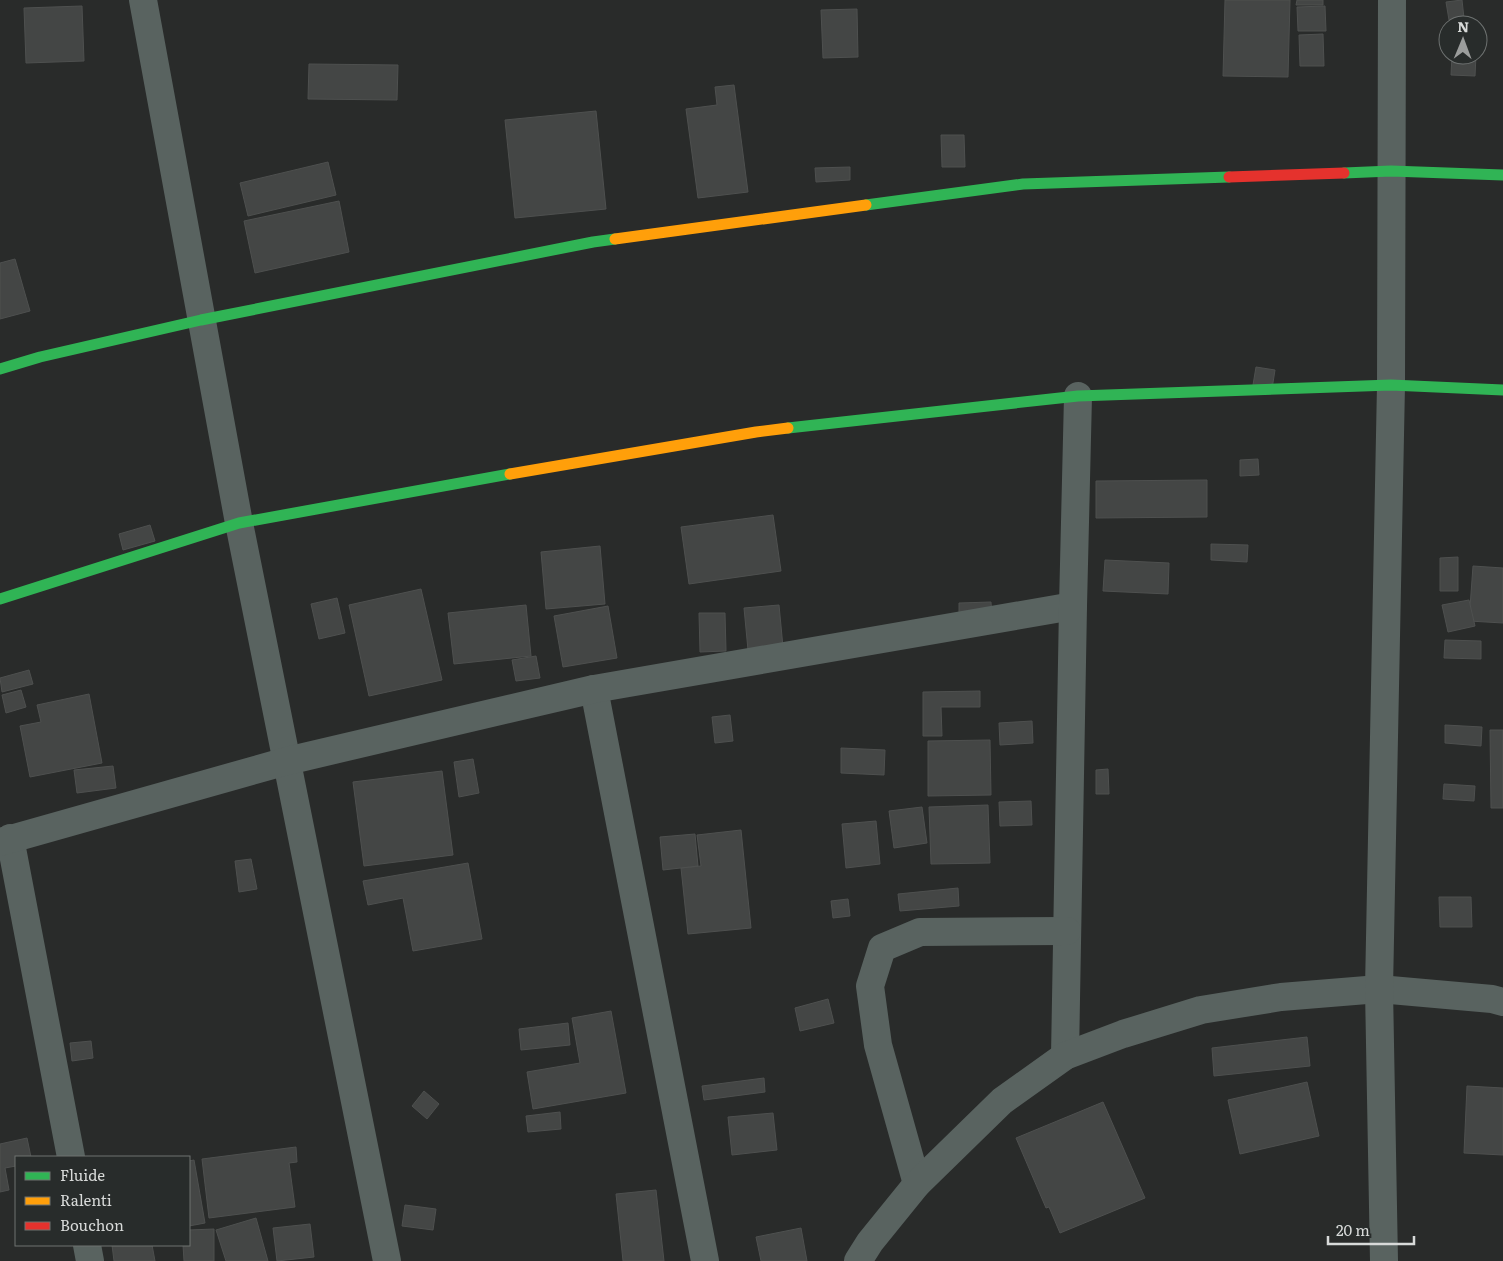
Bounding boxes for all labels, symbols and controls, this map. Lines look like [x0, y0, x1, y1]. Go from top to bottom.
north arrow [1438, 15, 1488, 65]
text: N [1457, 16, 1470, 36]
legend [15, 1156, 190, 1246]
text: Fluide [60, 1163, 105, 1186]
text: Ralenti [60, 1188, 112, 1211]
text: Bouchon [60, 1213, 124, 1236]
scale bar [1328, 1214, 1414, 1246]
text: 20 m [1336, 1218, 1370, 1241]

